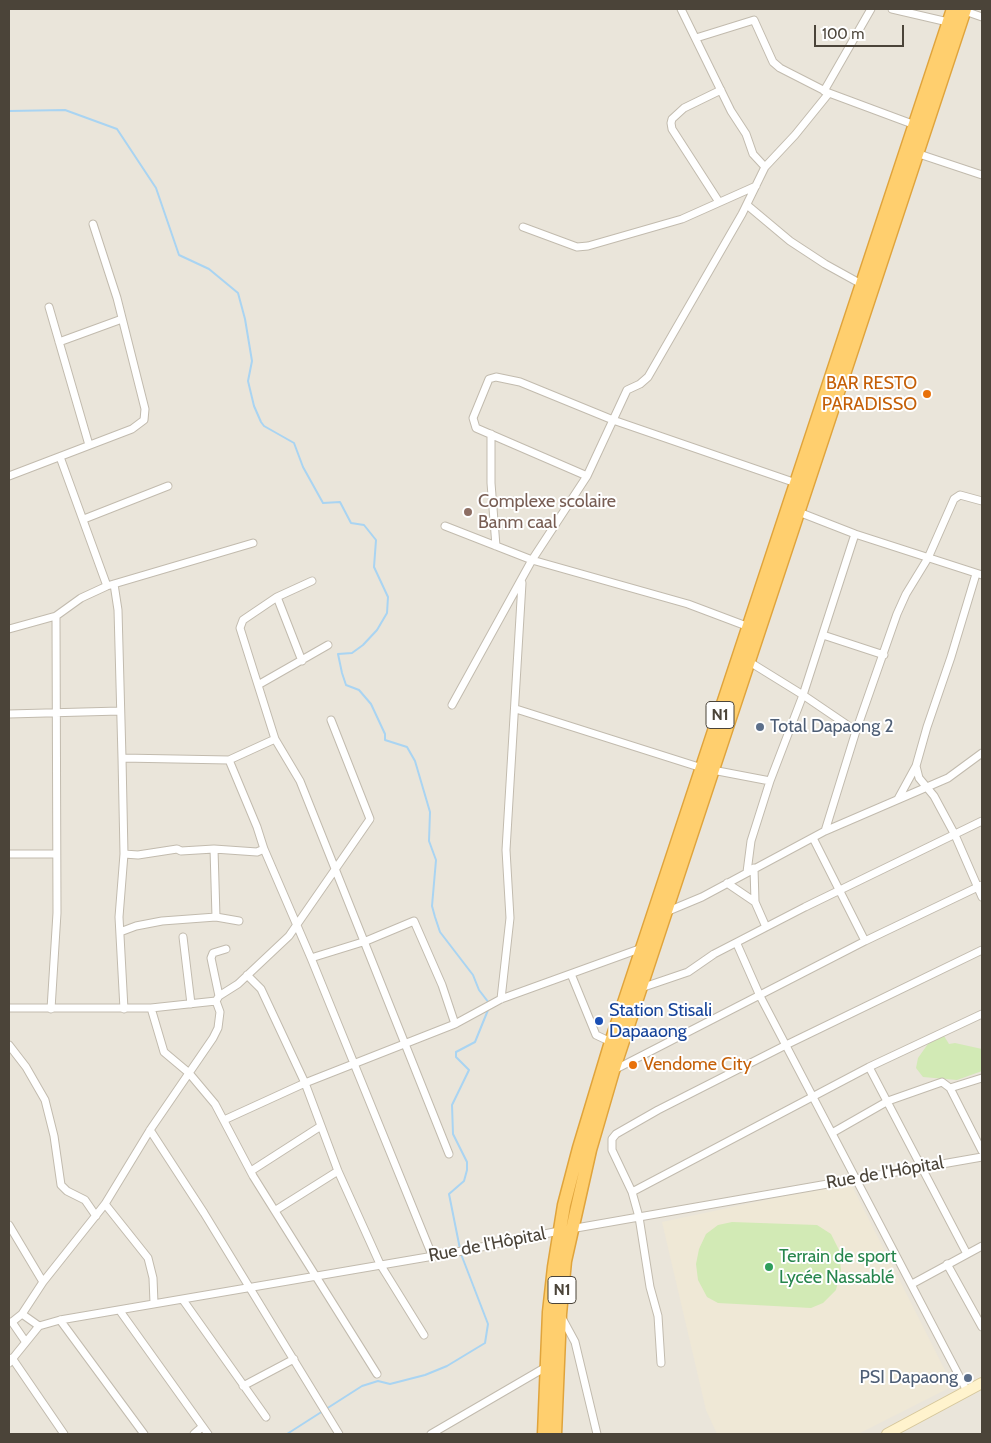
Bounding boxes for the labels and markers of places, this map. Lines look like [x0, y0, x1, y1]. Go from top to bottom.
place label: BAR RESTO PARADISSO [822, 373, 917, 416]
marker: BAR RESTO PARADISSO [921, 388, 933, 400]
place label: Complexe scolaire Banm caal [478, 491, 616, 534]
marker: Complexe scolaire Banm caal [462, 506, 474, 518]
place label: Total Dapaong 2 [770, 716, 894, 738]
marker: Total Dapaong 2 [754, 721, 766, 733]
place label: Station Stisali Dapaaong [609, 1000, 712, 1042]
marker: Station Stisali Dapaaong [593, 1015, 605, 1027]
place label: Vendome City [643, 1054, 752, 1076]
marker: Vendome City [627, 1059, 639, 1071]
place label: Terrain de sport Lycée Nassablé [779, 1246, 897, 1288]
marker: Terrain de sport Lycée Nassablé [763, 1261, 775, 1273]
place label: PSI Dapaong [859, 1367, 958, 1389]
marker: PSI Dapaong [962, 1372, 974, 1384]

